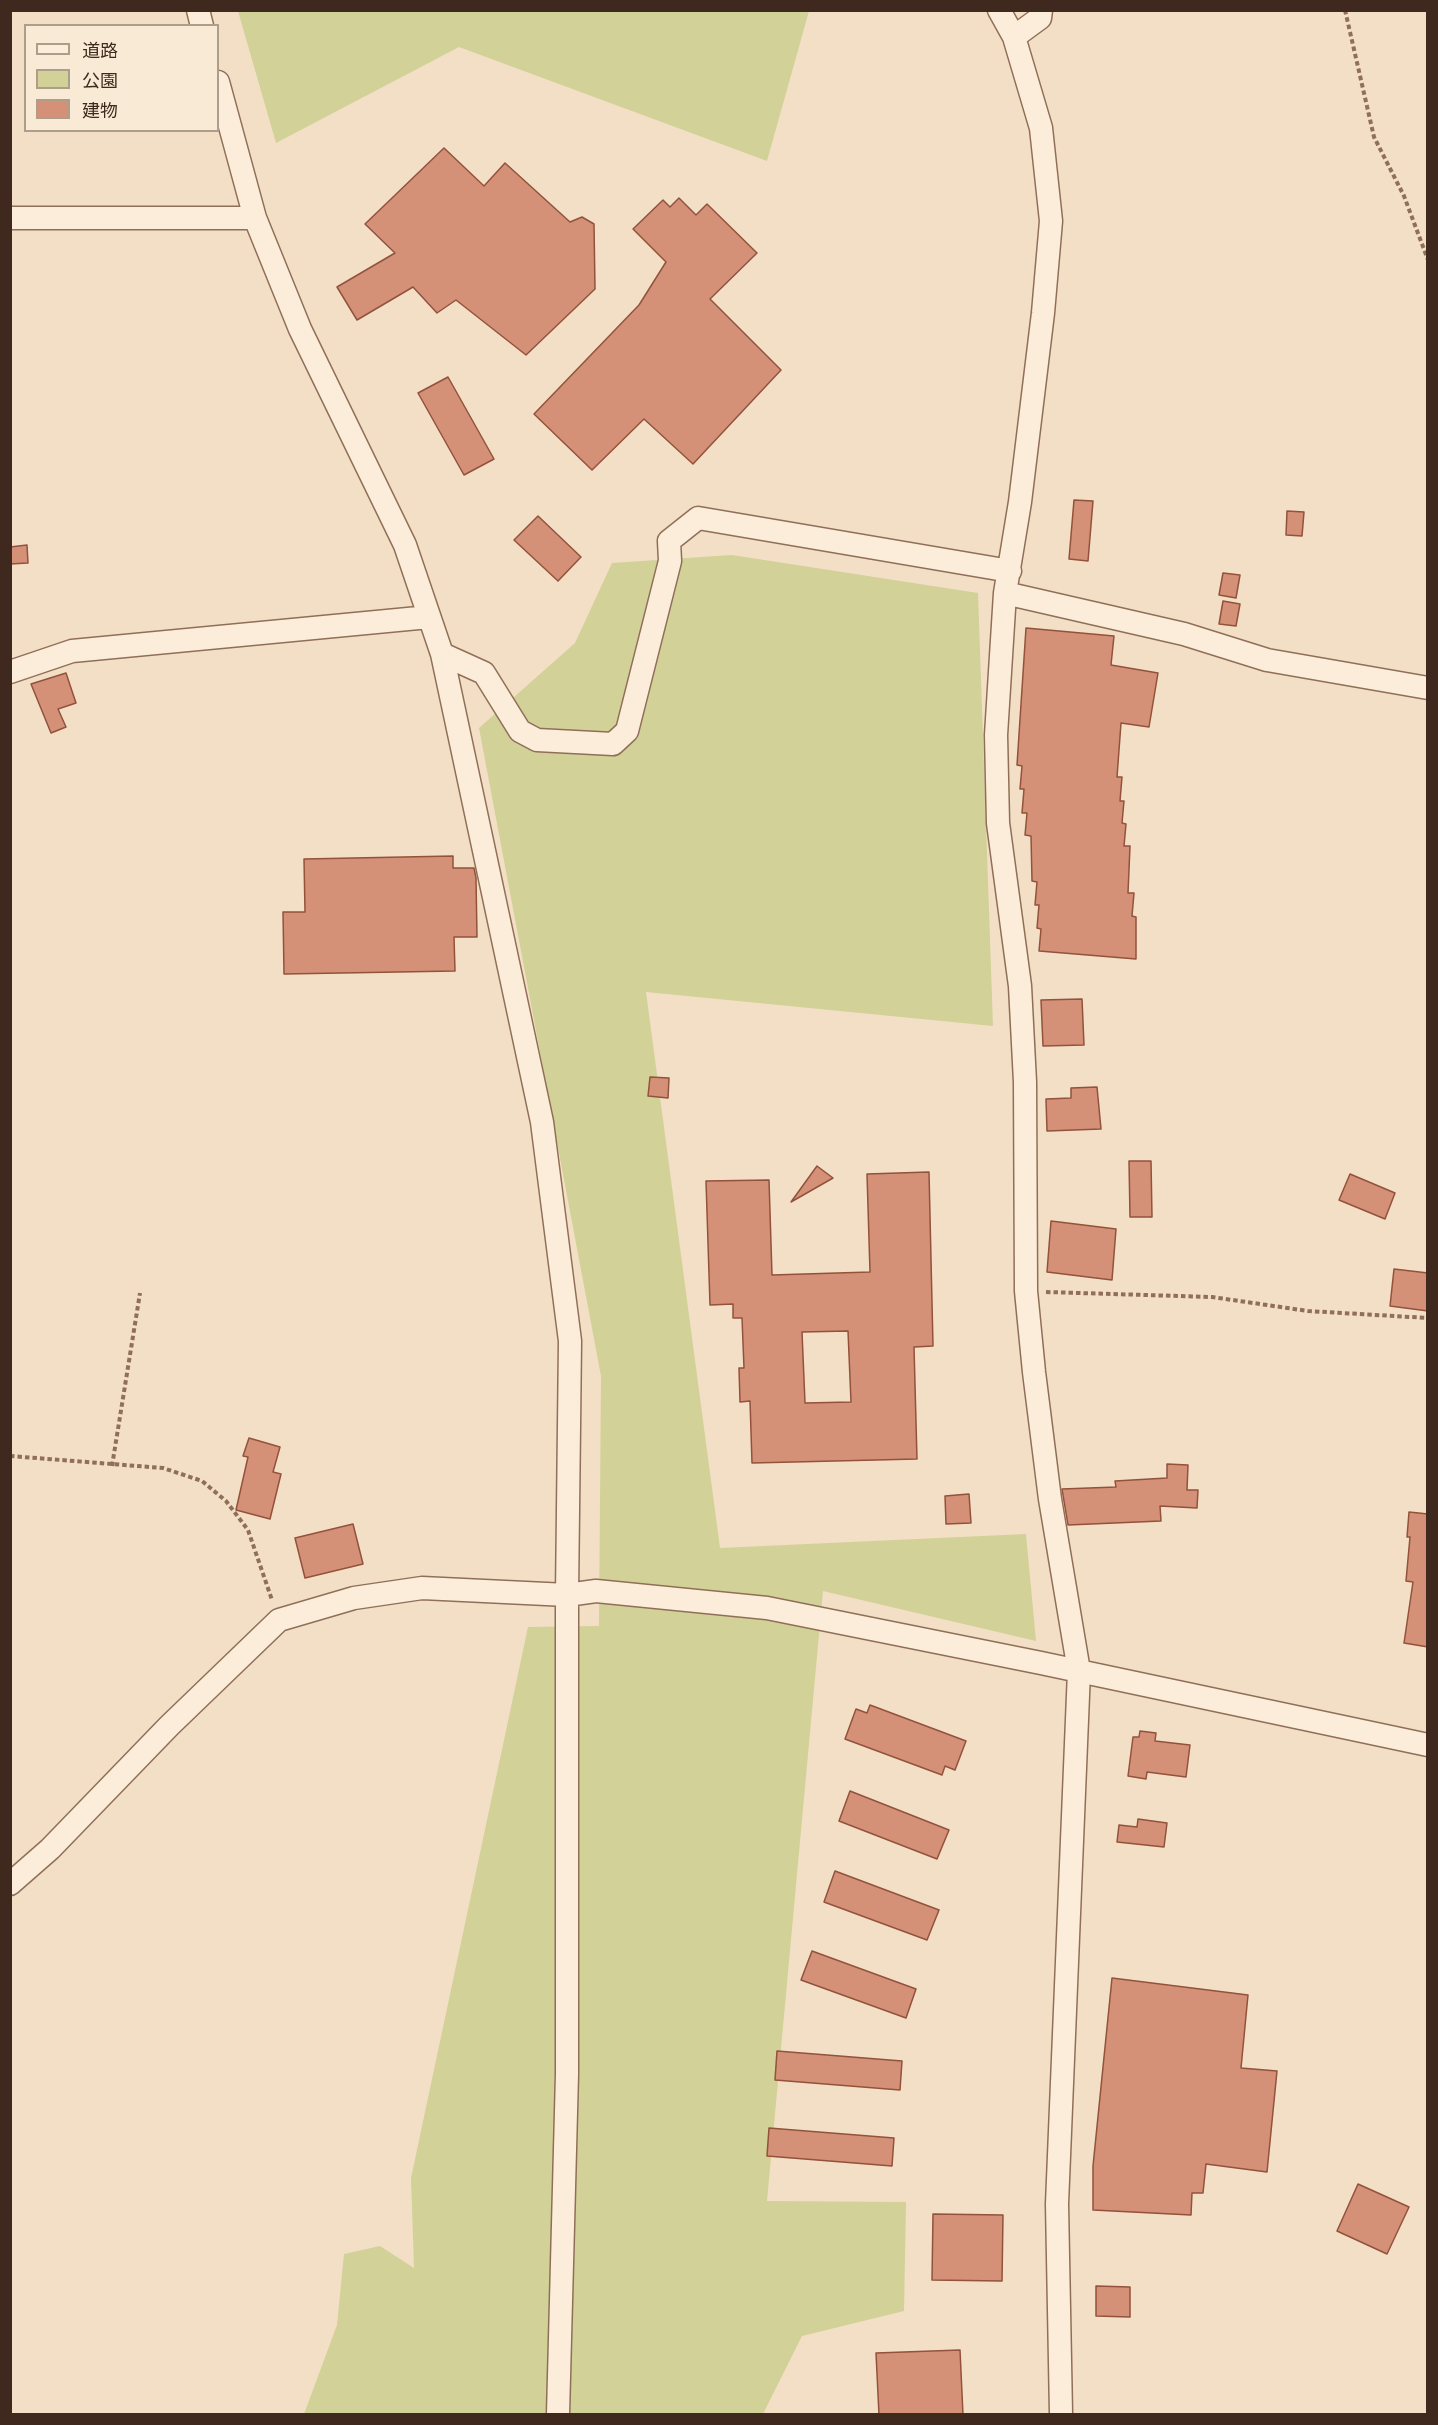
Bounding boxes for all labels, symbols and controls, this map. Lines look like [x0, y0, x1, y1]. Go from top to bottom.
legend [24, 24, 219, 132]
text: 道路 [82, 41, 118, 61]
text: 公園 [82, 71, 118, 91]
text: 建物 [82, 101, 118, 121]

